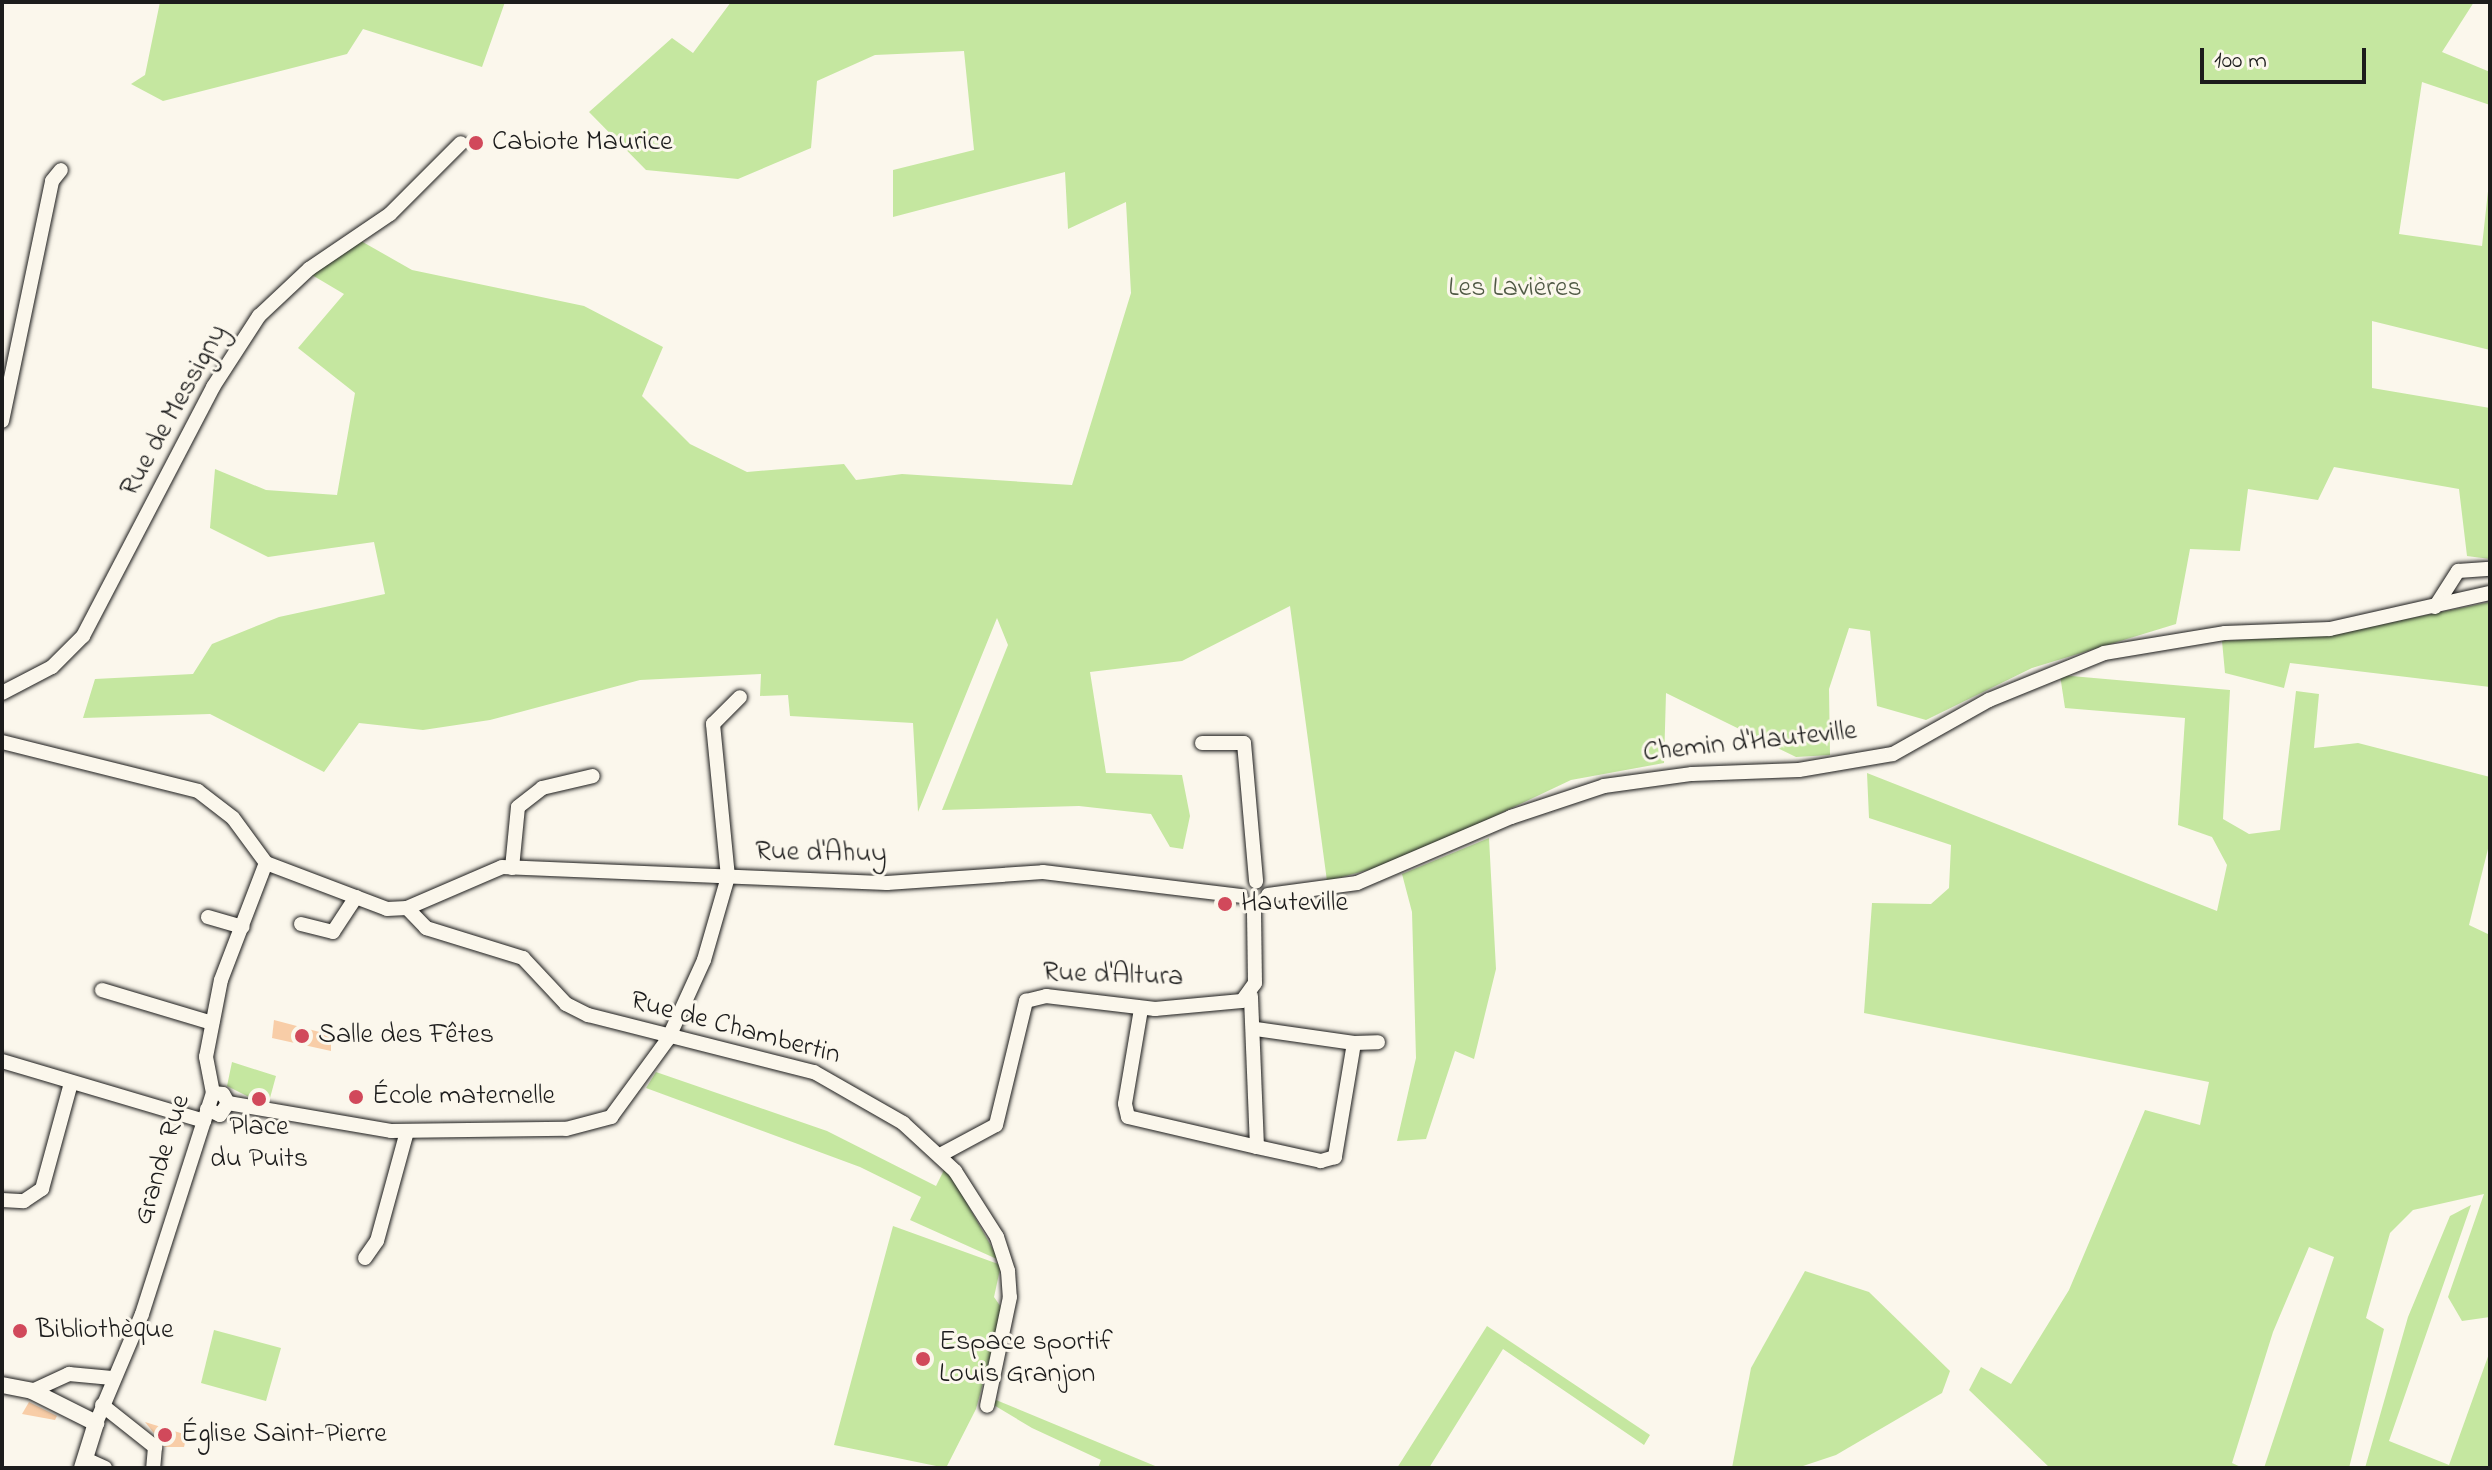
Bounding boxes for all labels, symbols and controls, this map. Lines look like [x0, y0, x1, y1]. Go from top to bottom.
scale bar [2204, 32, 2370, 82]
text: 100 m [2214, 44, 2267, 79]
place label: Cabiote Maurice [492, 126, 673, 160]
marker: Cabiote Maurice [467, 134, 485, 152]
park label: Les Lavières [1448, 272, 1582, 306]
street label: Rue de Messigny [114, 319, 236, 503]
street label: Chemin d'Hauteville [1642, 715, 1858, 771]
street label: Rue d'Ahuy [755, 836, 887, 872]
place label: Hauteville [1241, 887, 1348, 921]
marker: Hauteville [1216, 895, 1234, 913]
street label: Rue d'Altura [1042, 957, 1184, 995]
street label: Rue de Chambertin [626, 985, 844, 1073]
place label: Salle des Fêtes [318, 1019, 494, 1053]
marker: Salle des Fêtes [293, 1027, 311, 1045]
place label: École maternelle [372, 1080, 555, 1114]
marker: École maternelle [347, 1088, 365, 1106]
marker: Place du Puits [250, 1090, 268, 1108]
street label: Grande Rue [127, 1091, 199, 1229]
place label: Place du Puits [210, 1111, 308, 1177]
place label: Bibliothèque [36, 1314, 174, 1348]
marker: Bibliothèque [11, 1322, 29, 1340]
place label: Espace sportif Louis Granjon [939, 1326, 1113, 1392]
marker: Espace sportif Louis Granjon [914, 1350, 932, 1368]
place label: Église Saint-Pierre [181, 1418, 387, 1452]
marker: Église Saint-Pierre [156, 1426, 174, 1444]

